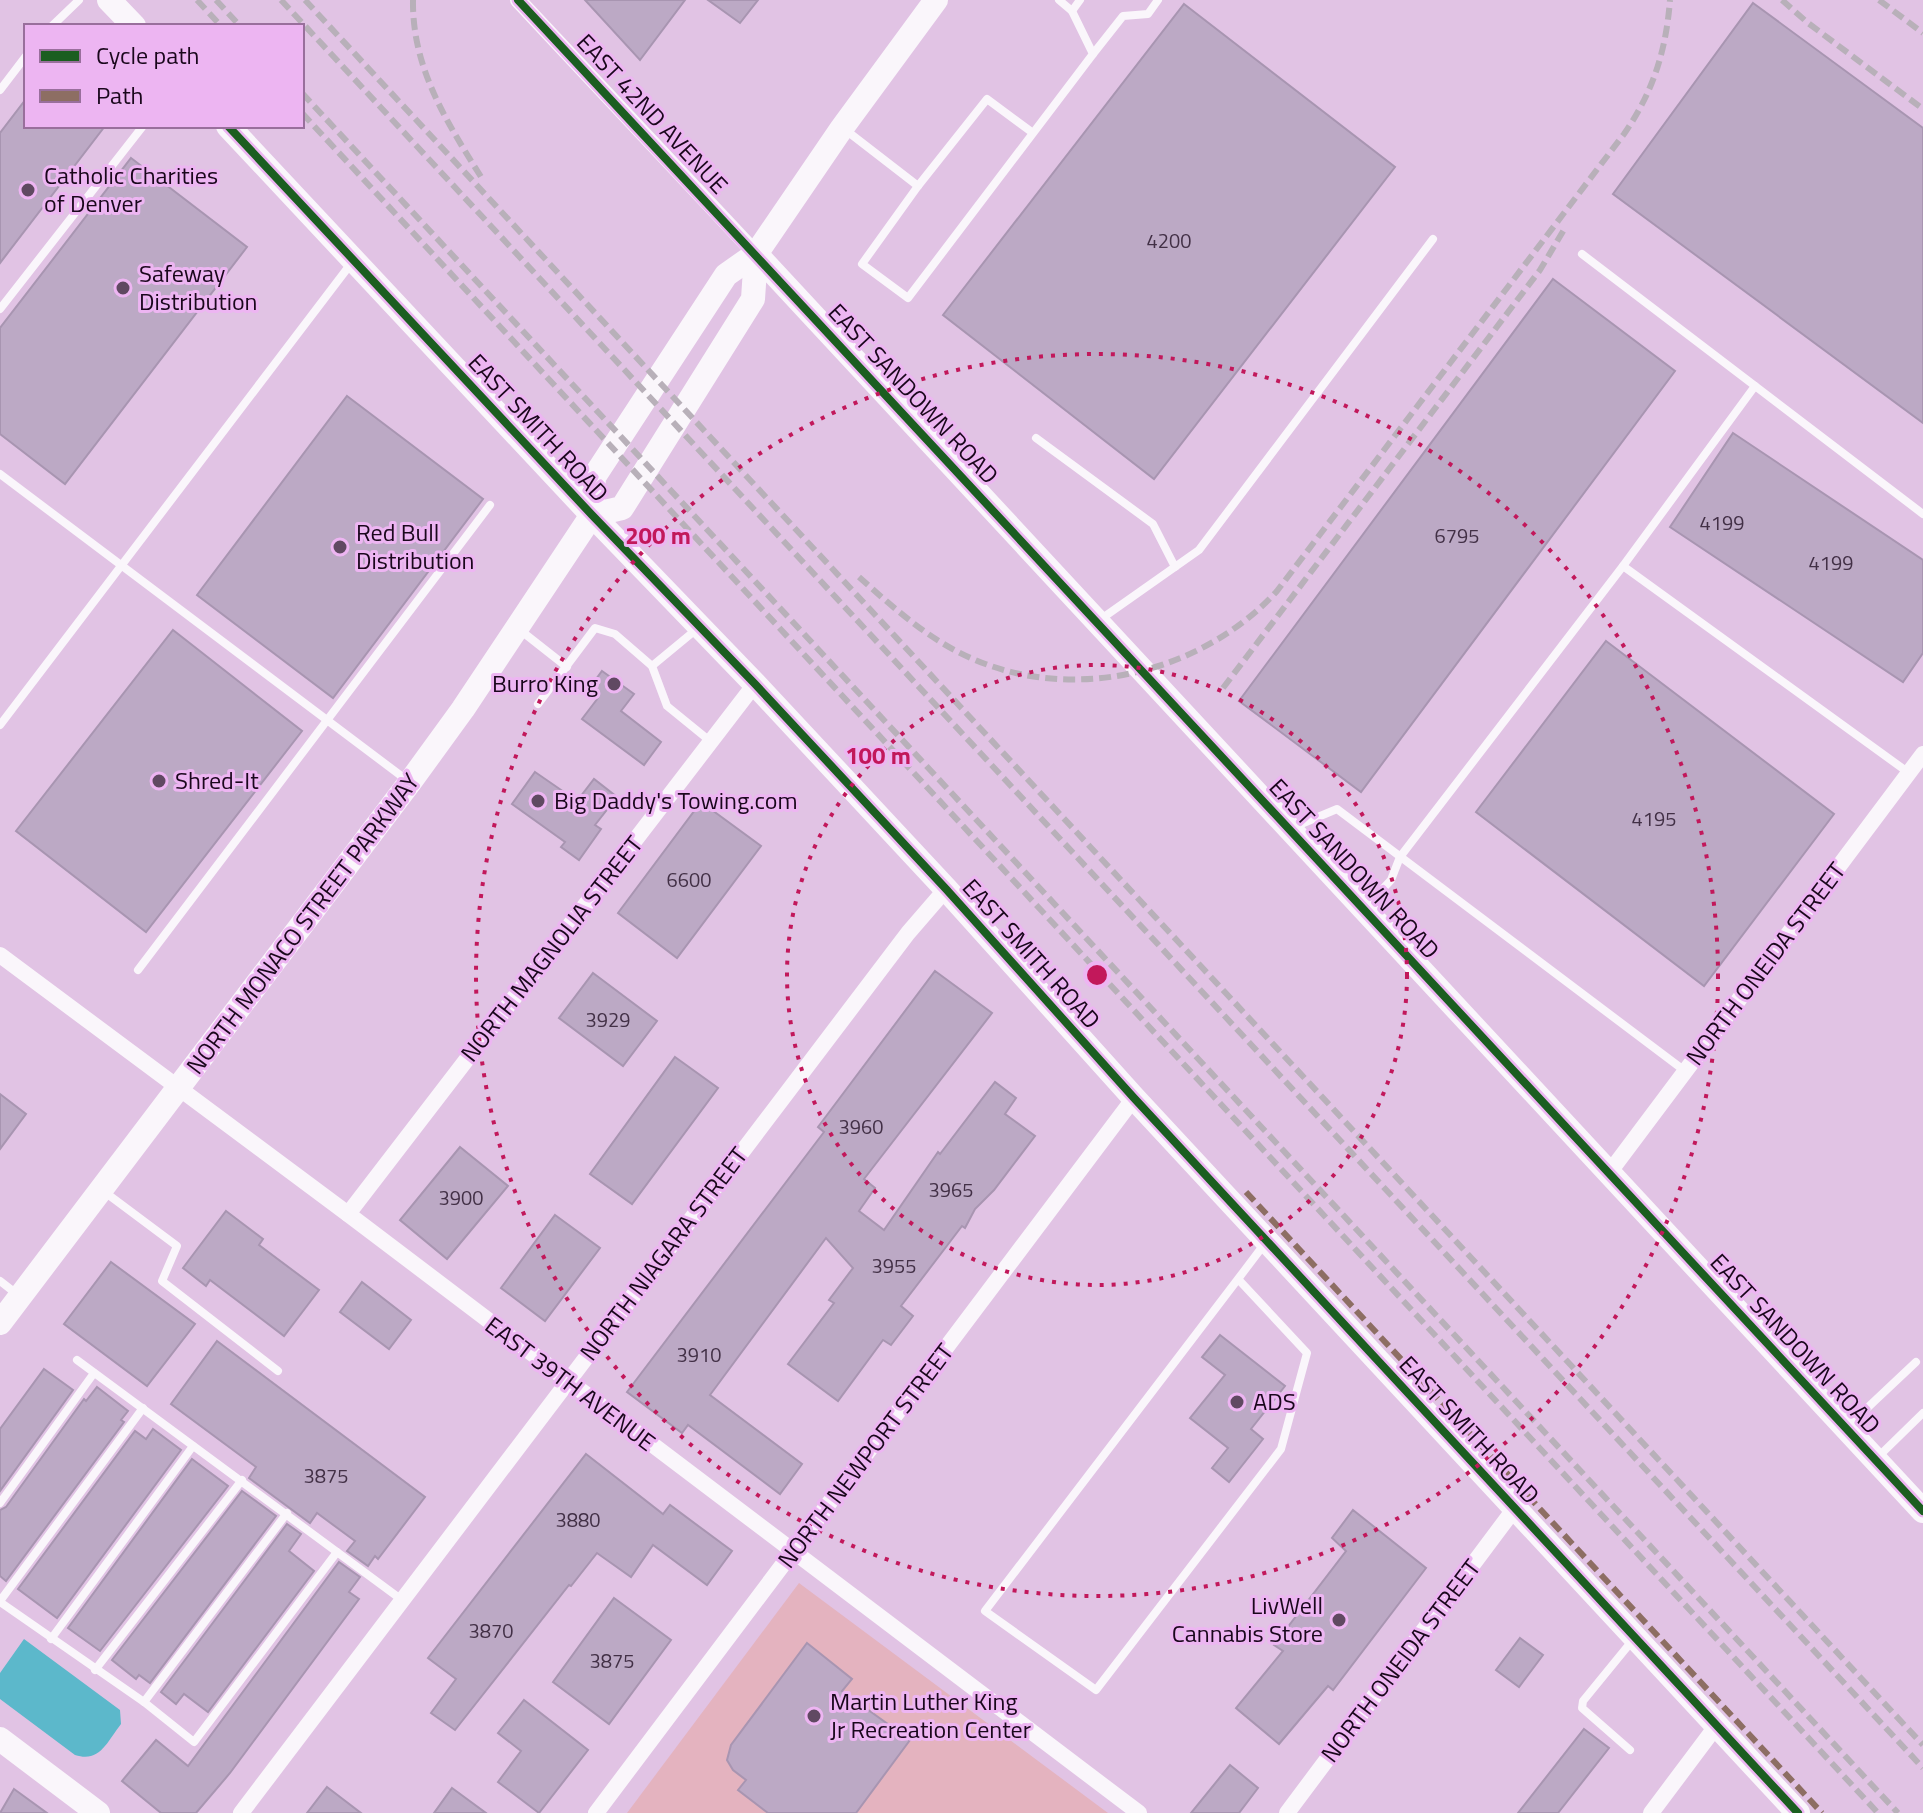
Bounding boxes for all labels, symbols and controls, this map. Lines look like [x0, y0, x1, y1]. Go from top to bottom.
legend [24, 24, 304, 128]
street label: EAST 42ND AVENUE [569, 25, 737, 202]
text: Cycle path [96, 37, 199, 73]
text: Path [96, 77, 143, 113]
place label: Catholic Charities of Denver [44, 157, 218, 221]
marker: Catholic Charities of Denver [19, 181, 37, 199]
house number: 4200 [1147, 225, 1191, 256]
place label: Safeway Distribution [139, 255, 258, 319]
marker: Safeway Distribution [114, 279, 132, 297]
street label: EAST SANDOWN ROAD [820, 295, 1007, 492]
street label: EAST SMITH ROAD [460, 345, 617, 510]
house number: 4199 [1700, 507, 1744, 538]
place label: Red Bull Distribution [356, 514, 475, 578]
text: 200 m [625, 517, 691, 553]
house number: 6795 [1435, 520, 1479, 551]
marker: Red Bull Distribution [331, 538, 349, 556]
house number: 4199 [1809, 547, 1853, 578]
place label: Burro King [492, 665, 598, 701]
marker: Burro King [605, 675, 623, 693]
text: 100 m [845, 737, 911, 773]
place label: Shred-It [175, 762, 259, 798]
street label: NORTH MONACO STREET PARKWAY [177, 765, 428, 1081]
street label: EAST SANDOWN ROAD [1261, 770, 1448, 967]
marker: Shred-It [150, 772, 168, 790]
place label: Big Daddy's Towing.com [554, 782, 797, 818]
marker: Big Daddy's Towing.com [529, 792, 547, 810]
house number: 4195 [1632, 803, 1676, 834]
street label: NORTH MAGNOLIA STREET [451, 827, 651, 1069]
street label: NORTH ONEIDA STREET [1677, 854, 1854, 1073]
house number: 6600 [667, 864, 711, 895]
street label: EAST SMITH ROAD [954, 870, 1109, 1037]
centre of rings [1083, 961, 1111, 989]
house number: 3929 [586, 1004, 630, 1035]
house number: 3960 [839, 1111, 883, 1142]
street label: NORTH NIAGARA STREET [571, 1139, 756, 1368]
house number: 3965 [929, 1174, 973, 1205]
house number: 3900 [439, 1182, 483, 1213]
street label: EAST SANDOWN ROAD [1702, 1245, 1889, 1442]
house number: 3955 [872, 1250, 916, 1281]
street label: EAST 39TH AVENUE [478, 1307, 663, 1459]
street label: NORTH NEWPORT STREET [769, 1335, 962, 1575]
house number: 3910 [677, 1339, 721, 1370]
street label: EAST SMITH ROAD [1391, 1347, 1548, 1512]
place label: ADS [1253, 1383, 1296, 1419]
marker: ADS [1228, 1393, 1246, 1411]
house number: 3875 [304, 1460, 348, 1491]
house number: 3880 [556, 1504, 600, 1535]
street label: NORTH ONEIDA STREET [1312, 1551, 1489, 1770]
place label: LivWell Cannabis Store [1172, 1587, 1323, 1651]
marker: LivWell Cannabis Store [1330, 1611, 1348, 1629]
house number: 3870 [469, 1615, 513, 1646]
house number: 3875 [590, 1645, 634, 1676]
place label: Martin Luther King Jr Recreation Center [830, 1683, 1031, 1747]
marker: Martin Luther King Jr Recreation Center [805, 1707, 823, 1725]

